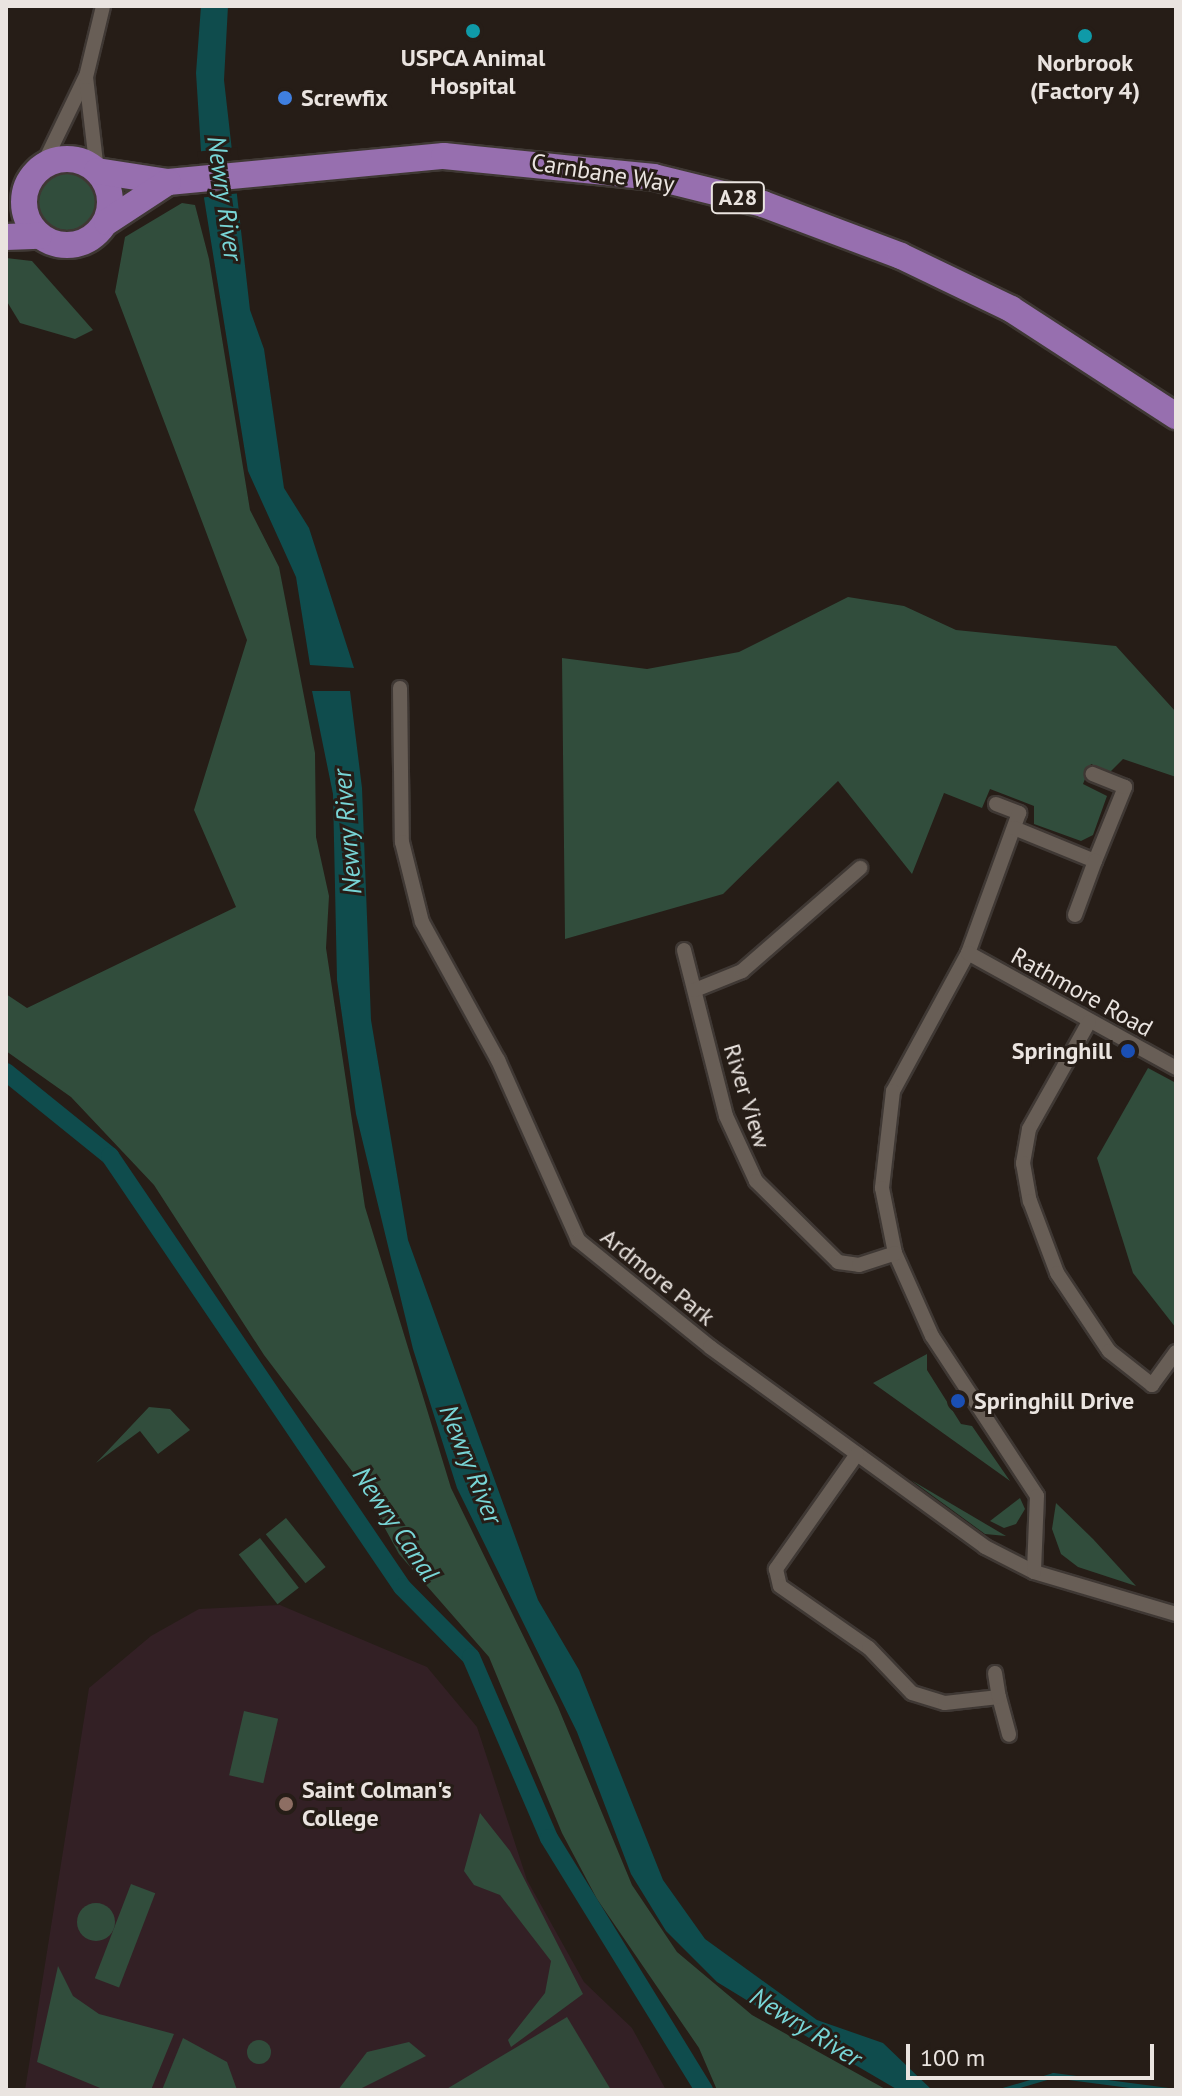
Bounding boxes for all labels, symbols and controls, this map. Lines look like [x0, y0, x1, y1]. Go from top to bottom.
marker: USPCA Animal Hospital [464, 22, 482, 40]
marker: Norbrook (Factory 4) [1076, 27, 1094, 45]
place label: USPCA Animal Hospital [400, 44, 546, 100]
place label: Norbrook (Factory 4) [1030, 49, 1140, 105]
place label: Screwfix [301, 84, 388, 112]
marker: Screwfix [276, 89, 294, 107]
water label: Newry River [201, 133, 249, 263]
street label: Carnbane Way [529, 147, 677, 199]
road number: A28 [710, 180, 766, 216]
water label: Newry River [326, 768, 368, 896]
street label: Rathmore Road [1006, 941, 1158, 1043]
place label: Springhill [1012, 1037, 1112, 1065]
street label: River View [717, 1040, 777, 1152]
marker: Springhill [1119, 1042, 1137, 1060]
street label: Ardmore Park [595, 1222, 721, 1332]
place label: Springhill Drive [974, 1387, 1134, 1415]
marker: Springhill Drive [949, 1392, 967, 1410]
water label: Newry River [433, 1400, 509, 1528]
water label: Newry Canal [346, 1460, 446, 1588]
place label: Saint Colman's College [302, 1776, 452, 1832]
marker: Saint Colman's College [277, 1795, 295, 1813]
water label: Newry River [744, 1980, 868, 2074]
scale bar [910, 2028, 1158, 2078]
text: 100 m [920, 2042, 985, 2073]

